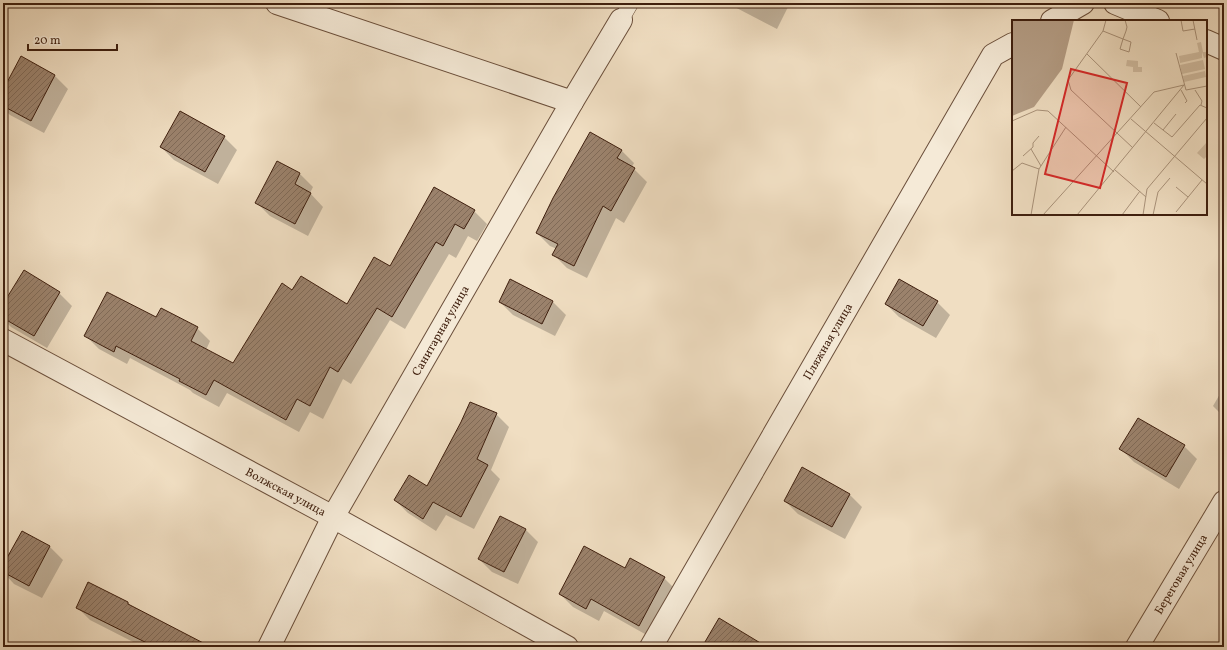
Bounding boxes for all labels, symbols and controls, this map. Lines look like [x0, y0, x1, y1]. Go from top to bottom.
inset map [1012, 20, 1207, 215]
scale bar [28, 26, 117, 52]
text: 20 m [34, 33, 61, 49]
street label: Санитарная улица [409, 283, 474, 379]
street label: Пляжная улица [800, 300, 857, 383]
street label: Волжская улица [242, 464, 329, 521]
street label: Береговая улица [1151, 531, 1212, 618]

